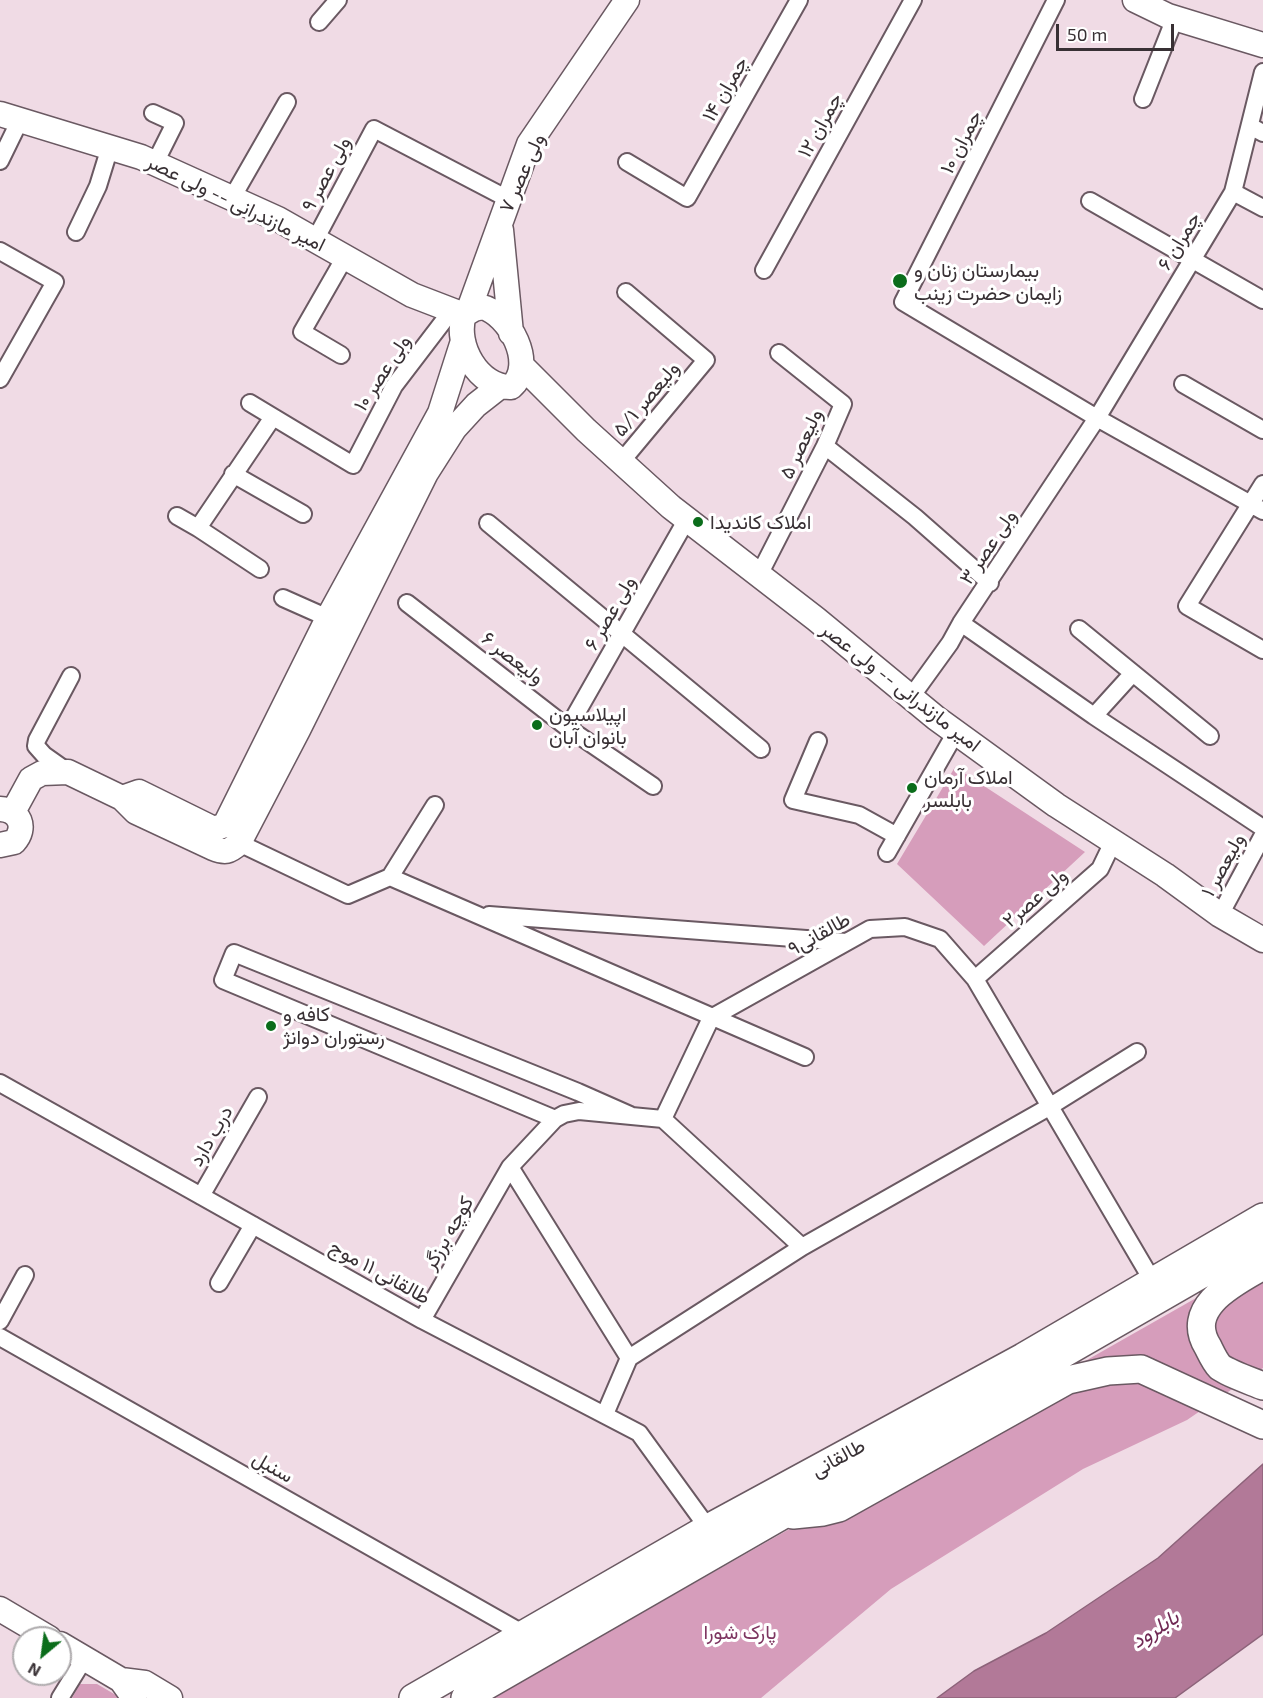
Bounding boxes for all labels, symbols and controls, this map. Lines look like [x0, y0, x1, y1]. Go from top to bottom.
scale bar [1059, 12, 1178, 50]
text: 50 m [1067, 23, 1107, 45]
street label: چمران ۱۴ [697, 52, 753, 126]
street label: چمران ۱۲ [793, 89, 847, 161]
street label: چمران ۱۰ [935, 106, 987, 178]
street label: ولی عصر ۷ [494, 130, 550, 216]
street label: ولی عصر ۹ [296, 132, 356, 216]
street label: امیر مازندرانی -- ولی عصر [143, 149, 329, 257]
street label: چمران ۶ [1152, 208, 1206, 274]
place label: بیمارستان زنان و زایمان حضرت زینب [914, 258, 1062, 305]
marker: بیمارستان زنان و زایمان حضرت زینب [891, 272, 909, 290]
street label: ولی عصر ۱۰ [348, 330, 416, 416]
street label: ولیعصر ۵/۱ [608, 357, 684, 441]
street label: ولیعصر ۵ [774, 405, 828, 483]
street label: ولی عصر ۳ [954, 505, 1022, 589]
place label: املاک کاندیدا [710, 510, 811, 534]
marker: املاک کاندیدا [691, 515, 705, 529]
street label: ولی عصر ۶ [579, 572, 641, 654]
street label: امیر مازندرانی -- ولی عصر [816, 617, 986, 757]
street label: ولیعصر ۶ [477, 626, 549, 690]
place label: اپیلاسیون بانوان آبان [549, 702, 627, 749]
marker: اپیلاسیون بانوان آبان [530, 718, 544, 732]
place label: املاک آرمان بابلسر [924, 765, 1013, 812]
marker: املاک آرمان بابلسر [905, 781, 919, 795]
street label: ولیعصر ۱ [1196, 829, 1250, 901]
street label: ولی عصر۲ [998, 863, 1072, 933]
street label: طالقانی۹ [784, 907, 854, 961]
place label: کافه و رستوران دوانژ [283, 1002, 385, 1049]
marker: کافه و رستوران دوانژ [264, 1019, 278, 1033]
street label: درب دارد [184, 1101, 238, 1171]
street label: کوچه برزگر [417, 1192, 479, 1274]
street label: طالقانی ۱۱ موج [326, 1235, 434, 1309]
street label: طالقانی [807, 1433, 869, 1483]
street label: سنبل [248, 1446, 298, 1488]
water label: بابلرود [1126, 1604, 1184, 1654]
park label: پارک شورا [703, 1620, 777, 1644]
north arrow [12, 1626, 72, 1686]
text: N [24, 1659, 44, 1682]

